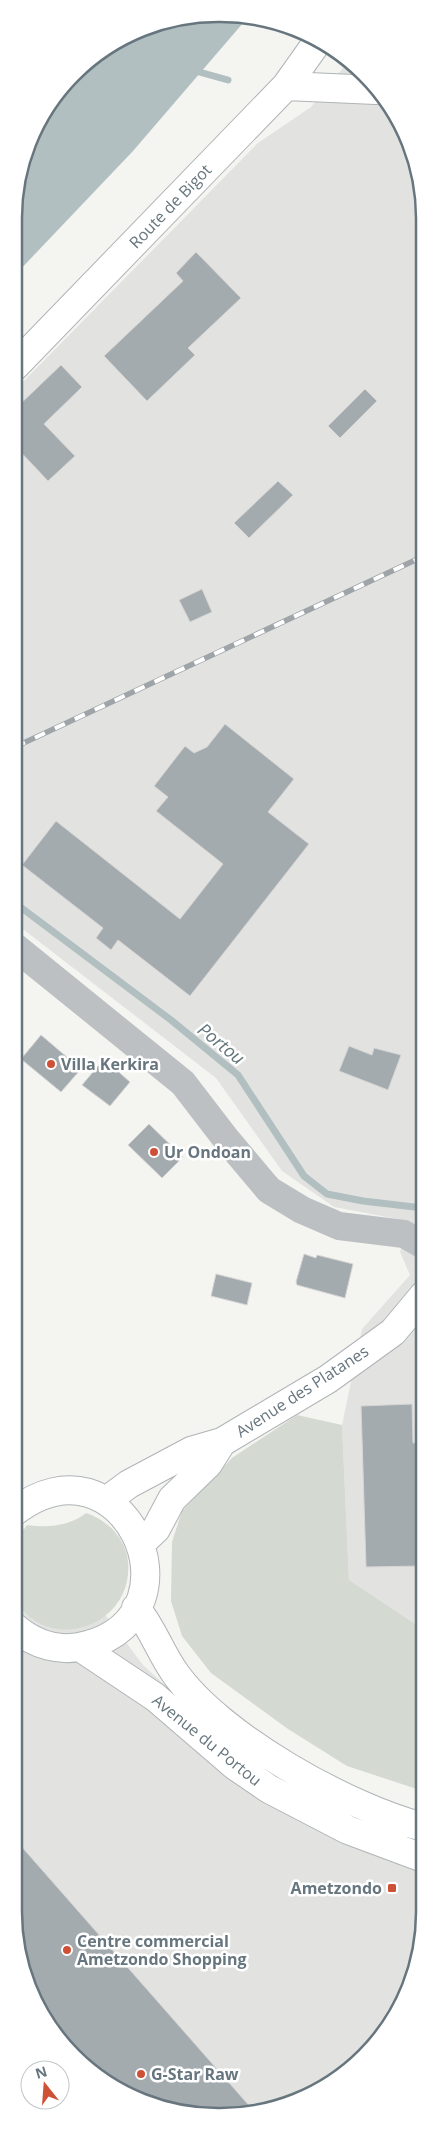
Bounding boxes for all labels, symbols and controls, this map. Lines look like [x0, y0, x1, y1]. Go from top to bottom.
street label: Route de Bigot [124, 159, 216, 253]
water label: Portou [193, 1017, 250, 1070]
place label: Villa Kerkira [61, 1053, 159, 1075]
marker: Villa Kerkira [45, 1058, 57, 1070]
place label: Ur Ondoan [164, 1141, 251, 1163]
marker: Ur Ondoan [148, 1146, 160, 1158]
street label: Avenue des Platanes [231, 1340, 373, 1442]
street label: Avenue du Portou [148, 1689, 266, 1791]
place label: Ametzondo [291, 1877, 382, 1899]
marker: Ametzondo [386, 1882, 398, 1894]
place label: Centre commercial Ametzondo Shopping [77, 1930, 246, 1970]
marker: Centre commercial Ametzondo Shopping [61, 1944, 73, 1956]
north arrow [20, 2060, 70, 2110]
text: N [33, 2061, 49, 2083]
place label: G-Star Raw [151, 2063, 239, 2085]
marker: G-Star Raw [135, 2068, 147, 2080]

